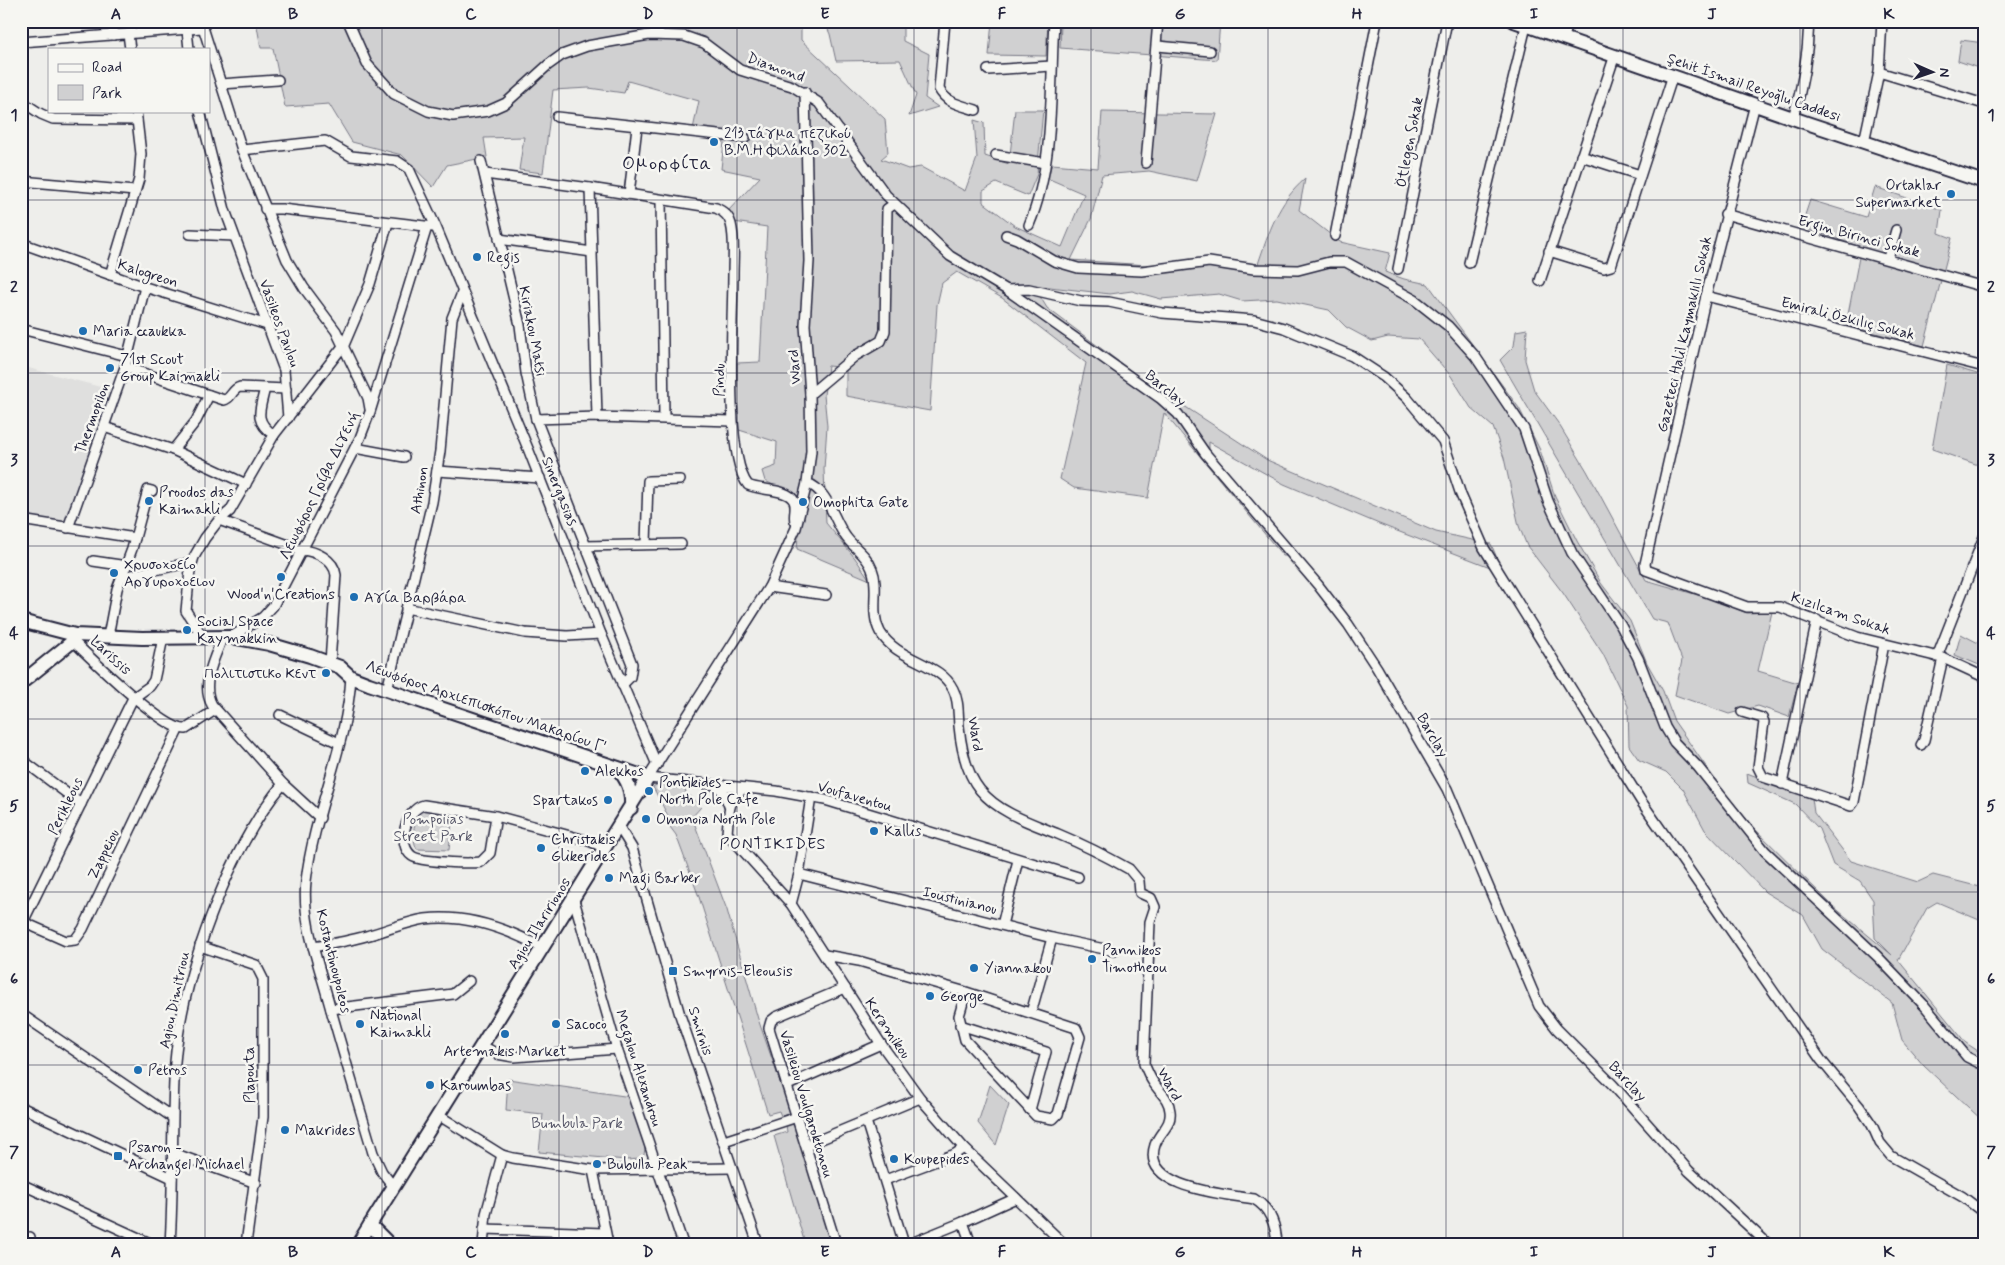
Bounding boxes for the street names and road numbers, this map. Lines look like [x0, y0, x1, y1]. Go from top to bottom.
street label: Diamond [744, 48, 807, 88]
street label: Şehit İsmail Reyoğlu Caddesi [1664, 49, 1843, 127]
street label: Ötlegen Sokak [1391, 95, 1430, 189]
street label: Ergin Birinci Sokak [1795, 211, 1922, 264]
street label: Gazeteci Halil Kaymaklılı Sokak [1653, 234, 1717, 434]
street label: Kalogreon [114, 255, 181, 294]
street label: Vasileos Pavlou [254, 277, 304, 370]
street label: Kiriakou Matsi [513, 284, 551, 378]
street label: Emirali Özkılıç Sokak [1779, 293, 1917, 345]
street label: Ward [784, 349, 806, 385]
street label: Pindu [710, 363, 730, 397]
street label: Barclay [1140, 366, 1191, 412]
street label: Thermopilon [71, 380, 115, 457]
street label: Λεωφόρος Γρίβα Διγενή [275, 408, 365, 563]
street label: Sinergasias [536, 454, 582, 529]
street label: Athinon [406, 465, 434, 516]
street label: Kızılcam Sokak [1788, 588, 1893, 640]
street label: Larissis [85, 631, 136, 680]
street label: Λεωφόρος Αρχιεπισκόπου Μακαρίου Γ' [363, 656, 609, 758]
street label: Barclay [1411, 710, 1453, 762]
street label: Ward [962, 715, 988, 753]
street label: Perikleous [43, 774, 89, 838]
street label: Voufaventou [815, 777, 894, 817]
street label: Zappeiou [83, 826, 125, 883]
street label: Agiou Ilaririonos [504, 874, 576, 973]
street label: Ioustinianou [921, 882, 999, 920]
street label: Kostantinoupoleos [310, 907, 356, 1016]
street label: Agiou Dimitriou [155, 950, 195, 1051]
street label: Keramikou [859, 994, 915, 1063]
street label: Smirnis [683, 1004, 717, 1059]
street label: Megalou Alexandrou [609, 1007, 666, 1130]
street label: Vasileiou Voulgaroktonou [773, 1028, 838, 1181]
street label: Plapouta [240, 1046, 260, 1104]
street label: Barclay [1604, 1057, 1651, 1106]
street label: Ward [1152, 1064, 1186, 1105]

